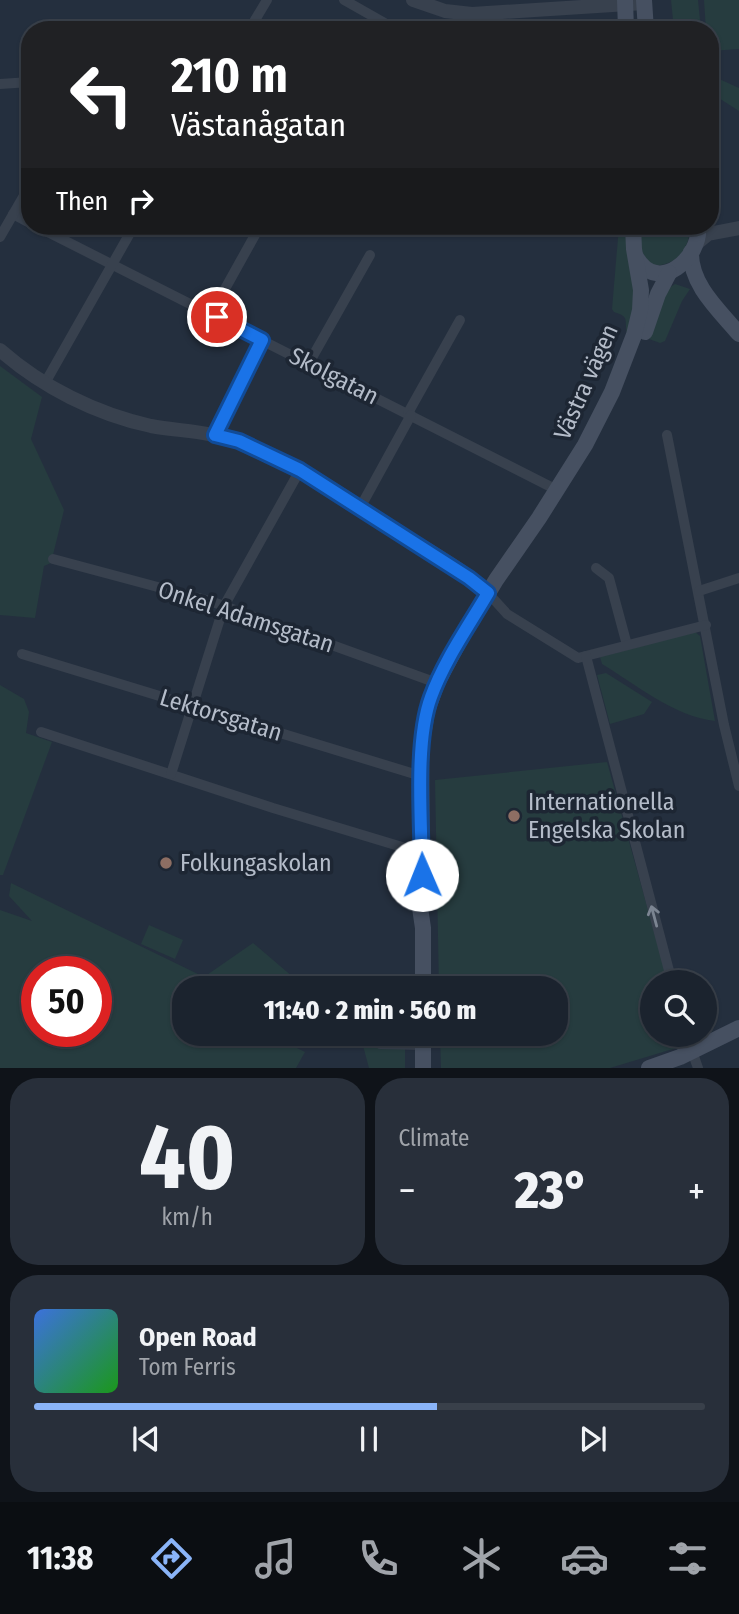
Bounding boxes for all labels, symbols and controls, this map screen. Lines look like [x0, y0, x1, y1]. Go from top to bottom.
text: 210 m [171, 46, 288, 105]
icon: left [56, 49, 147, 140]
text: Västanågatan [171, 106, 346, 144]
icon: right [122, 182, 160, 220]
text: Then [56, 186, 108, 217]
pin [187, 287, 247, 347]
icon: arrive [198, 298, 236, 336]
street label: Västra vägen [548, 320, 624, 444]
street label: Skolgatan [285, 342, 383, 410]
street label: Onkel Adamsgatan [155, 575, 337, 659]
street label: Lektorsgatan [157, 683, 285, 747]
place label: Internationella Engelska Skolan [528, 788, 685, 844]
marker: Internationella Engelska Skolan [506, 808, 522, 824]
position arrow [385, 838, 459, 912]
place label: Folkungaskolan [180, 849, 332, 877]
marker: Folkungaskolan [158, 855, 174, 871]
one-way arrow [647, 905, 660, 928]
speed limit sign: 50 [21, 956, 112, 1047]
map controls [640, 970, 717, 1047]
button: search [640, 970, 717, 1047]
text: 11:40 · 2 min · 560 m [264, 995, 476, 1026]
text: 40 [139, 1103, 235, 1212]
text: Climate [399, 1124, 469, 1152]
text: 23° [515, 1159, 589, 1222]
text: − [399, 1168, 416, 1214]
text: + [688, 1168, 705, 1214]
text: km/h [162, 1203, 213, 1231]
text: Open Road [139, 1322, 257, 1353]
text: Tom Ferris [139, 1353, 236, 1381]
icon: previous [127, 1420, 165, 1458]
icon: pause [350, 1420, 388, 1458]
icon: next [574, 1420, 612, 1458]
icon: directions [147, 1534, 196, 1583]
icon: music [251, 1534, 300, 1583]
icon: phone [354, 1534, 403, 1583]
icon: climate [457, 1534, 506, 1583]
icon: car [560, 1534, 609, 1583]
icon: filters [663, 1534, 712, 1583]
text: 11:38 [27, 1539, 93, 1577]

